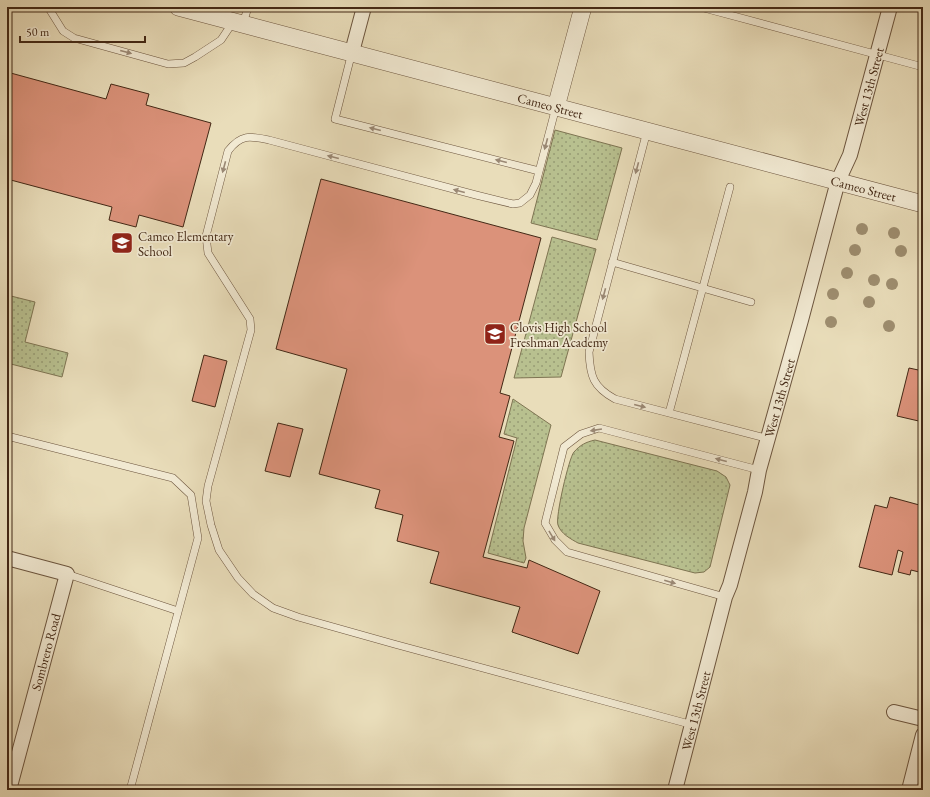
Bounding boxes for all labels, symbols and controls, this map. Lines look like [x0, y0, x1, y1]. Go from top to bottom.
scale bar [20, 18, 145, 44]
text: 50 m [26, 24, 50, 40]
street label: West 13th Street [850, 45, 887, 128]
one-way arrow [120, 49, 132, 55]
street label: Cameo Street [516, 89, 585, 122]
one-way arrow [369, 126, 381, 132]
one-way arrow [543, 138, 549, 150]
one-way arrow [327, 154, 339, 160]
one-way arrow [495, 158, 507, 164]
one-way arrow [220, 161, 226, 173]
one-way arrow [634, 163, 640, 175]
street label: Cameo Street [829, 171, 898, 205]
one-way arrow [452, 187, 465, 193]
place label: Cameo Elementary School [138, 228, 234, 260]
school or university icon: Cameo Elementary School [109, 230, 135, 256]
one-way arrow [601, 288, 607, 300]
place label: Clovis High School Freshman Academy [510, 319, 608, 351]
school or university icon: Clovis High School Freshman Academy [482, 321, 508, 347]
street label: West 13th Street [760, 356, 798, 439]
one-way arrow [634, 403, 646, 409]
one-way arrow [589, 427, 602, 433]
one-way arrow [715, 457, 727, 463]
one-way arrow [548, 531, 556, 541]
one-way arrow [664, 579, 676, 585]
street label: Sombrero Road [28, 611, 65, 692]
street label: West 13th Street [677, 669, 714, 752]

